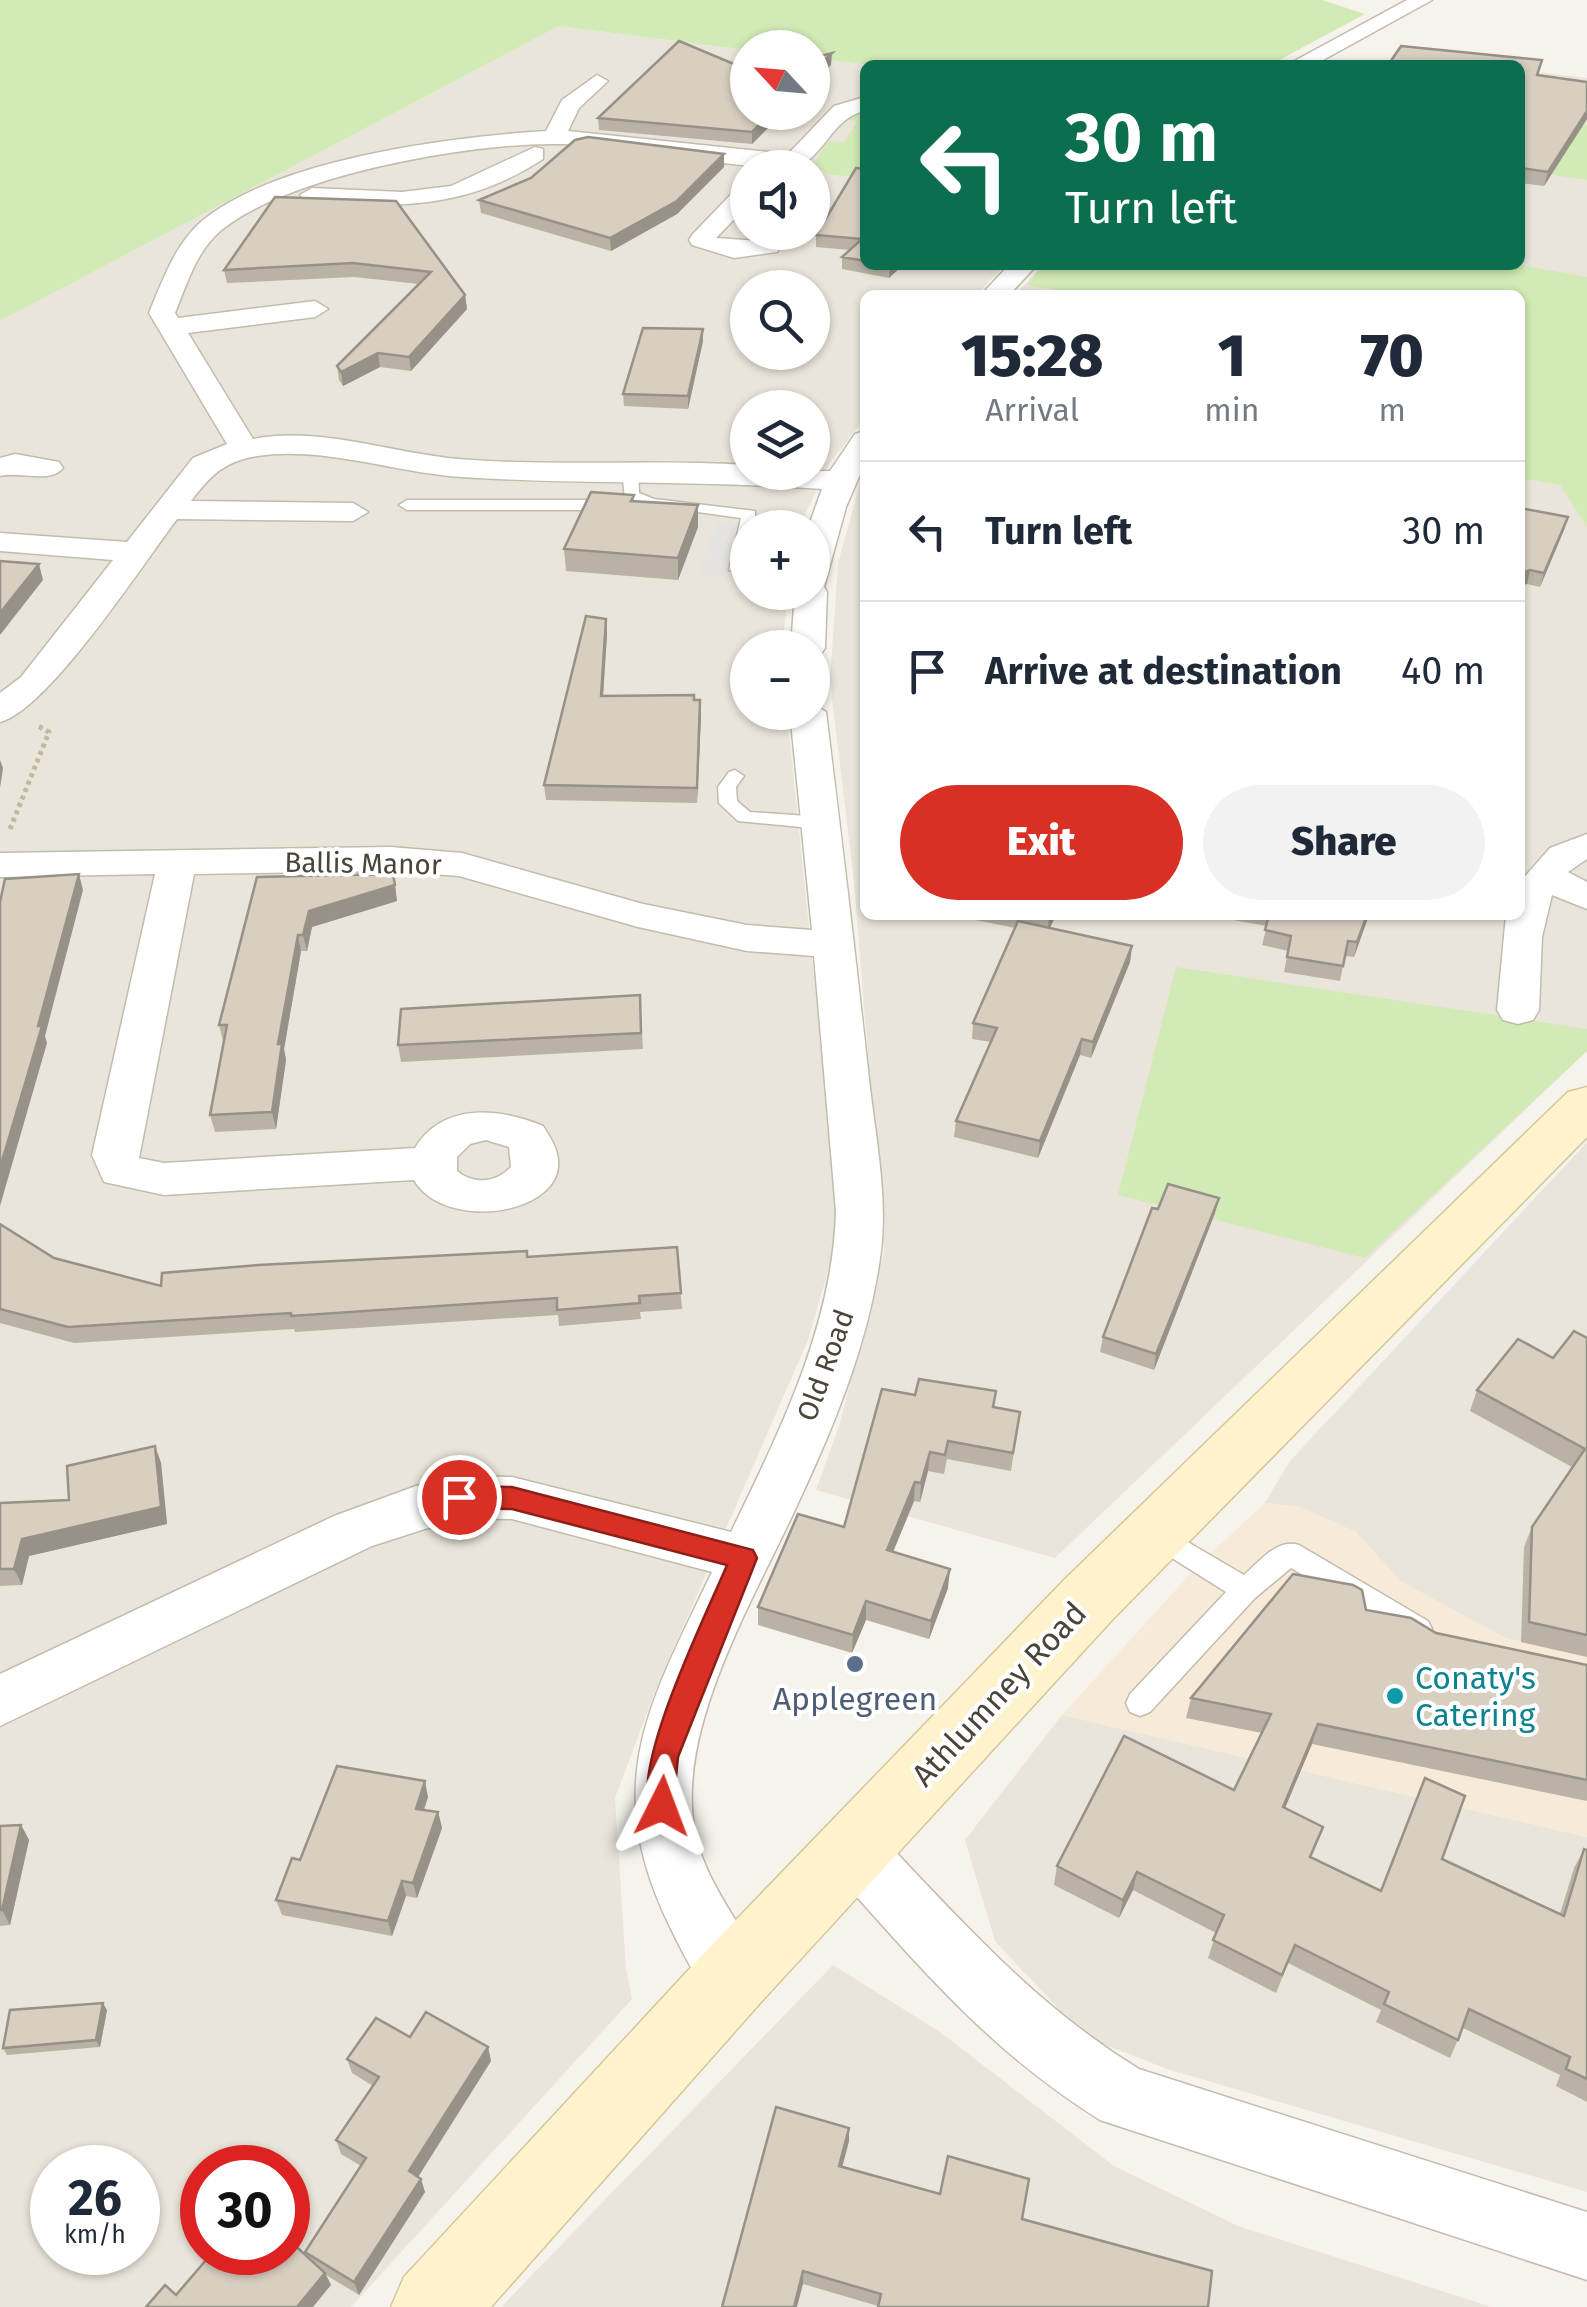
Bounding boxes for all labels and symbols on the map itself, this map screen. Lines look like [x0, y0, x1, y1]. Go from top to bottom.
north arrow [730, 30, 830, 130]
street label: Ballis Manor [284, 846, 442, 881]
street label: Old Road [790, 1305, 861, 1425]
pin [417, 1455, 502, 1540]
street label: Athlumney Road [904, 1594, 1094, 1794]
marker: Applegreen [844, 1653, 866, 1675]
place label: Conaty's Catering [1415, 1659, 1536, 1734]
place label: Applegreen [773, 1680, 937, 1718]
marker: Conaty's Catering [1384, 1685, 1406, 1707]
position arrow [610, 1754, 714, 1858]
speed limit sign: 30 [180, 2145, 310, 2275]

